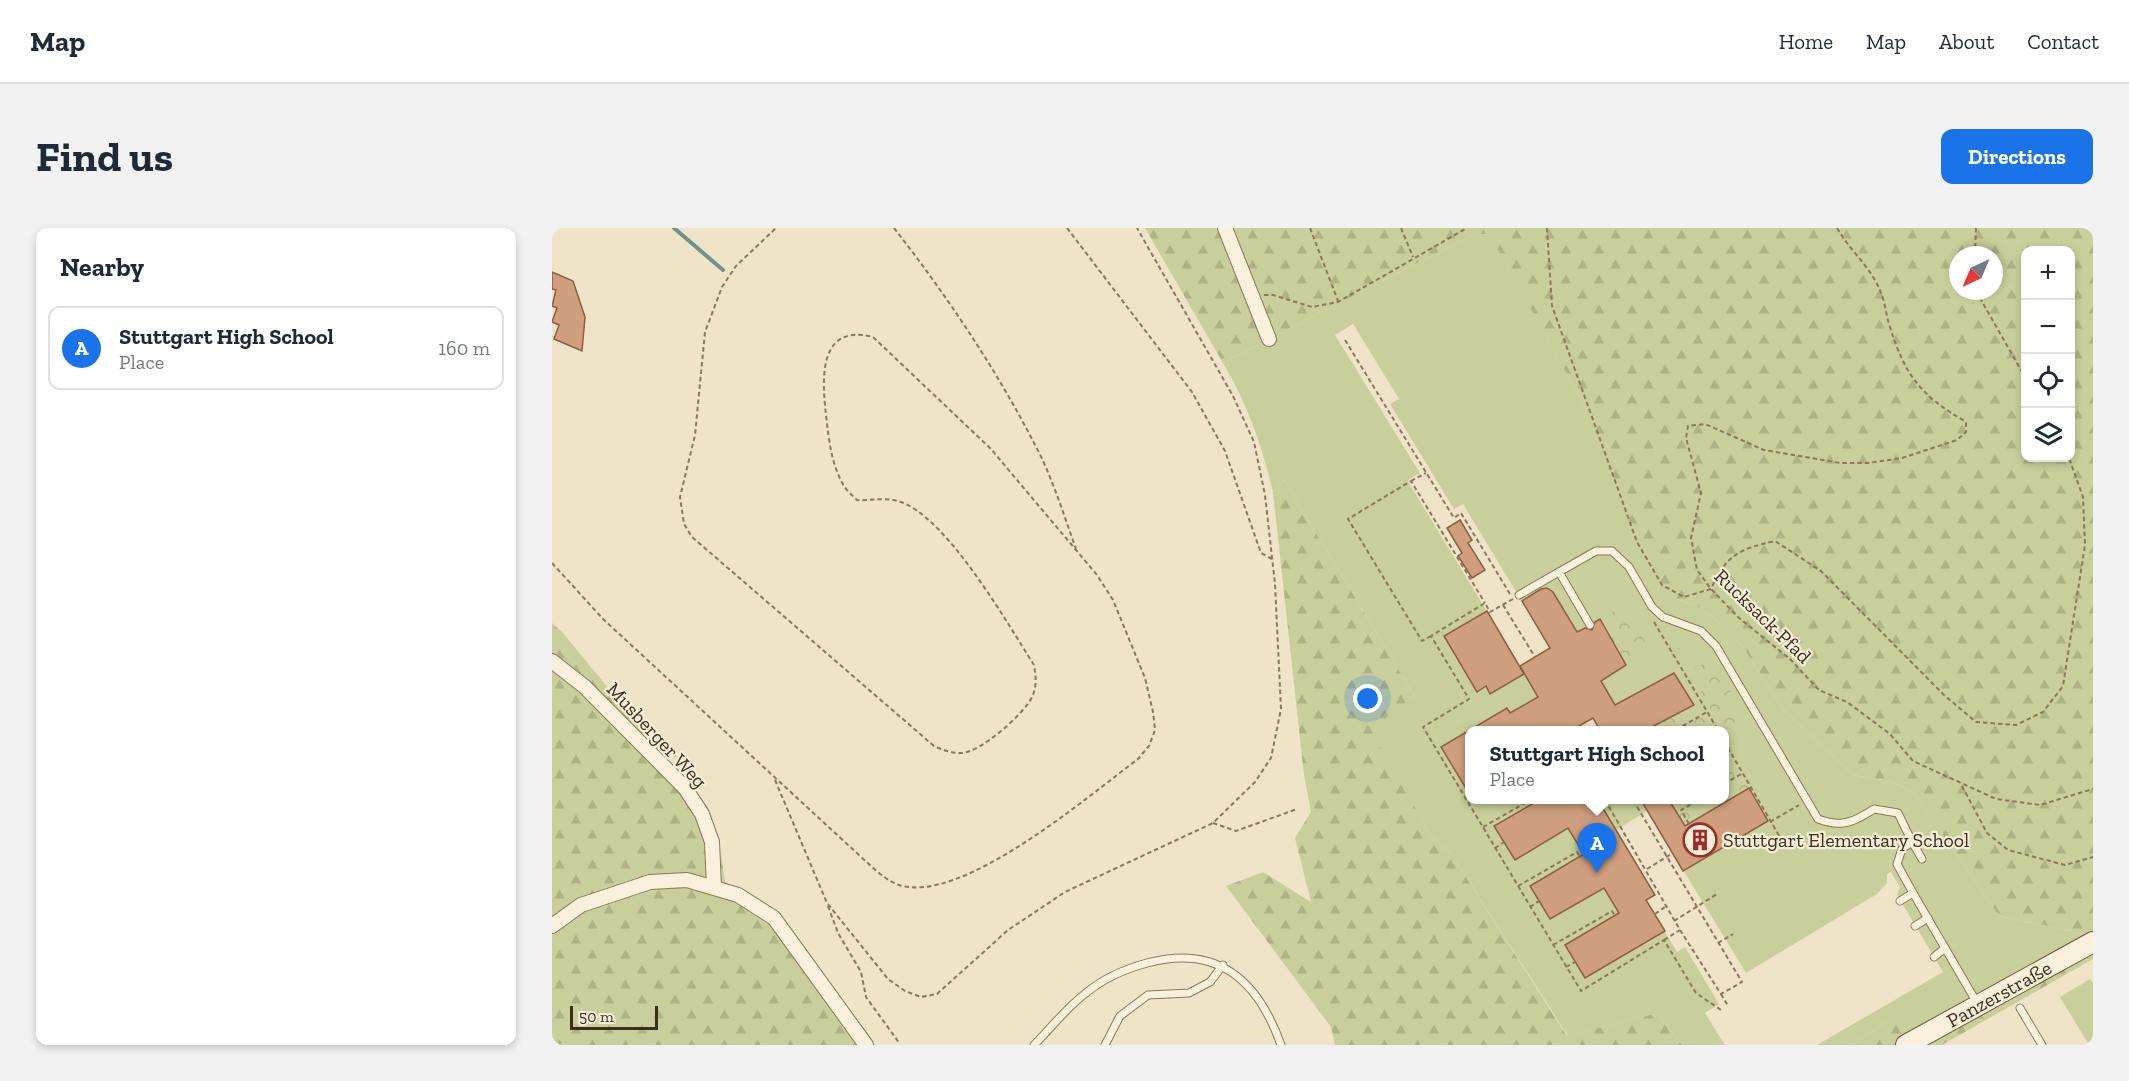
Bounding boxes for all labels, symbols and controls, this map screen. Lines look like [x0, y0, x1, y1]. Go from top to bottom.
text: Map [30, 25, 85, 58]
text: Home [1779, 29, 1833, 54]
text: Map [1866, 29, 1906, 54]
text: About [1939, 29, 1994, 54]
text: Contact [2027, 29, 2099, 54]
button: Directions [1941, 129, 2093, 184]
text: Find us [36, 131, 173, 182]
north arrow [1949, 246, 2003, 300]
map controls [2021, 246, 2075, 462]
button: + [2021, 246, 2075, 300]
text: Nearby [60, 251, 144, 283]
button: − [2021, 300, 2075, 354]
text: Stuttgart High School [119, 323, 334, 350]
text: A [75, 336, 88, 360]
text: 160 m [438, 336, 490, 360]
text: Place [119, 350, 164, 374]
button: locate [2021, 354, 2075, 408]
button: layers [2021, 408, 2075, 462]
street label: Rucksack-Pfad [1710, 564, 1816, 668]
street label: Musberger Weg [602, 677, 712, 793]
your location [1353, 684, 1382, 713]
popup [1465, 726, 1729, 804]
text: Stuttgart High School [1490, 740, 1704, 767]
text: Place [1490, 767, 1535, 791]
building icon: Stuttgart Elementary School [1682, 822, 1718, 858]
pin: A [1578, 824, 1616, 873]
place label: Stuttgart Elementary School [1723, 828, 1969, 852]
street label: Panzerstraße [1942, 955, 2056, 1033]
scale bar [570, 1003, 658, 1030]
text: 50 m [579, 1007, 614, 1026]

